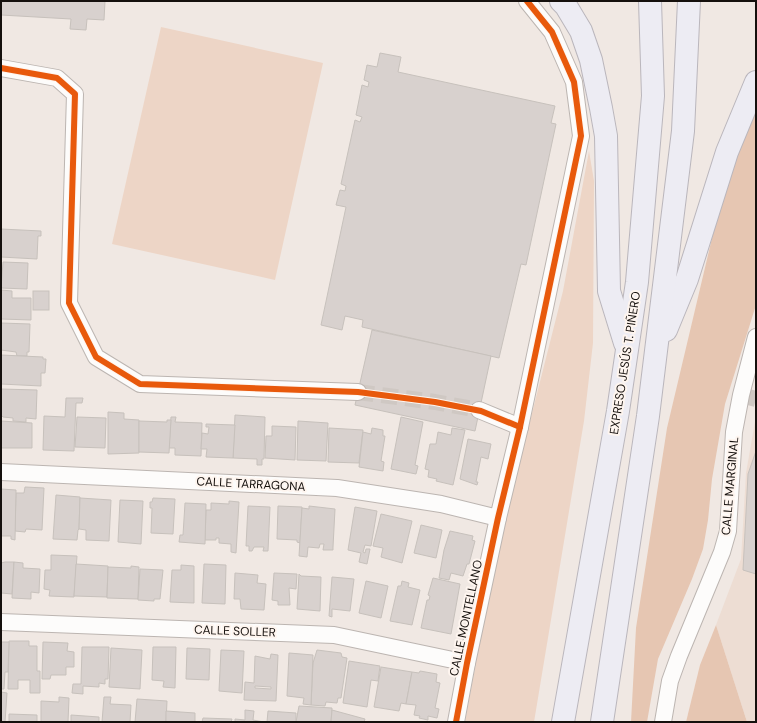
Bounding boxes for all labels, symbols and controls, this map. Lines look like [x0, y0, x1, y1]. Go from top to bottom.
street label: EXPRESO JESÚS T. PIÑERO [606, 290, 644, 436]
street label: CALLE MARGINAL [718, 436, 742, 536]
street label: CALLE TARRAGONA [196, 473, 306, 495]
street label: CALLE MONTELLANO [446, 558, 486, 678]
street label: CALLE SOLLER [194, 622, 276, 640]

